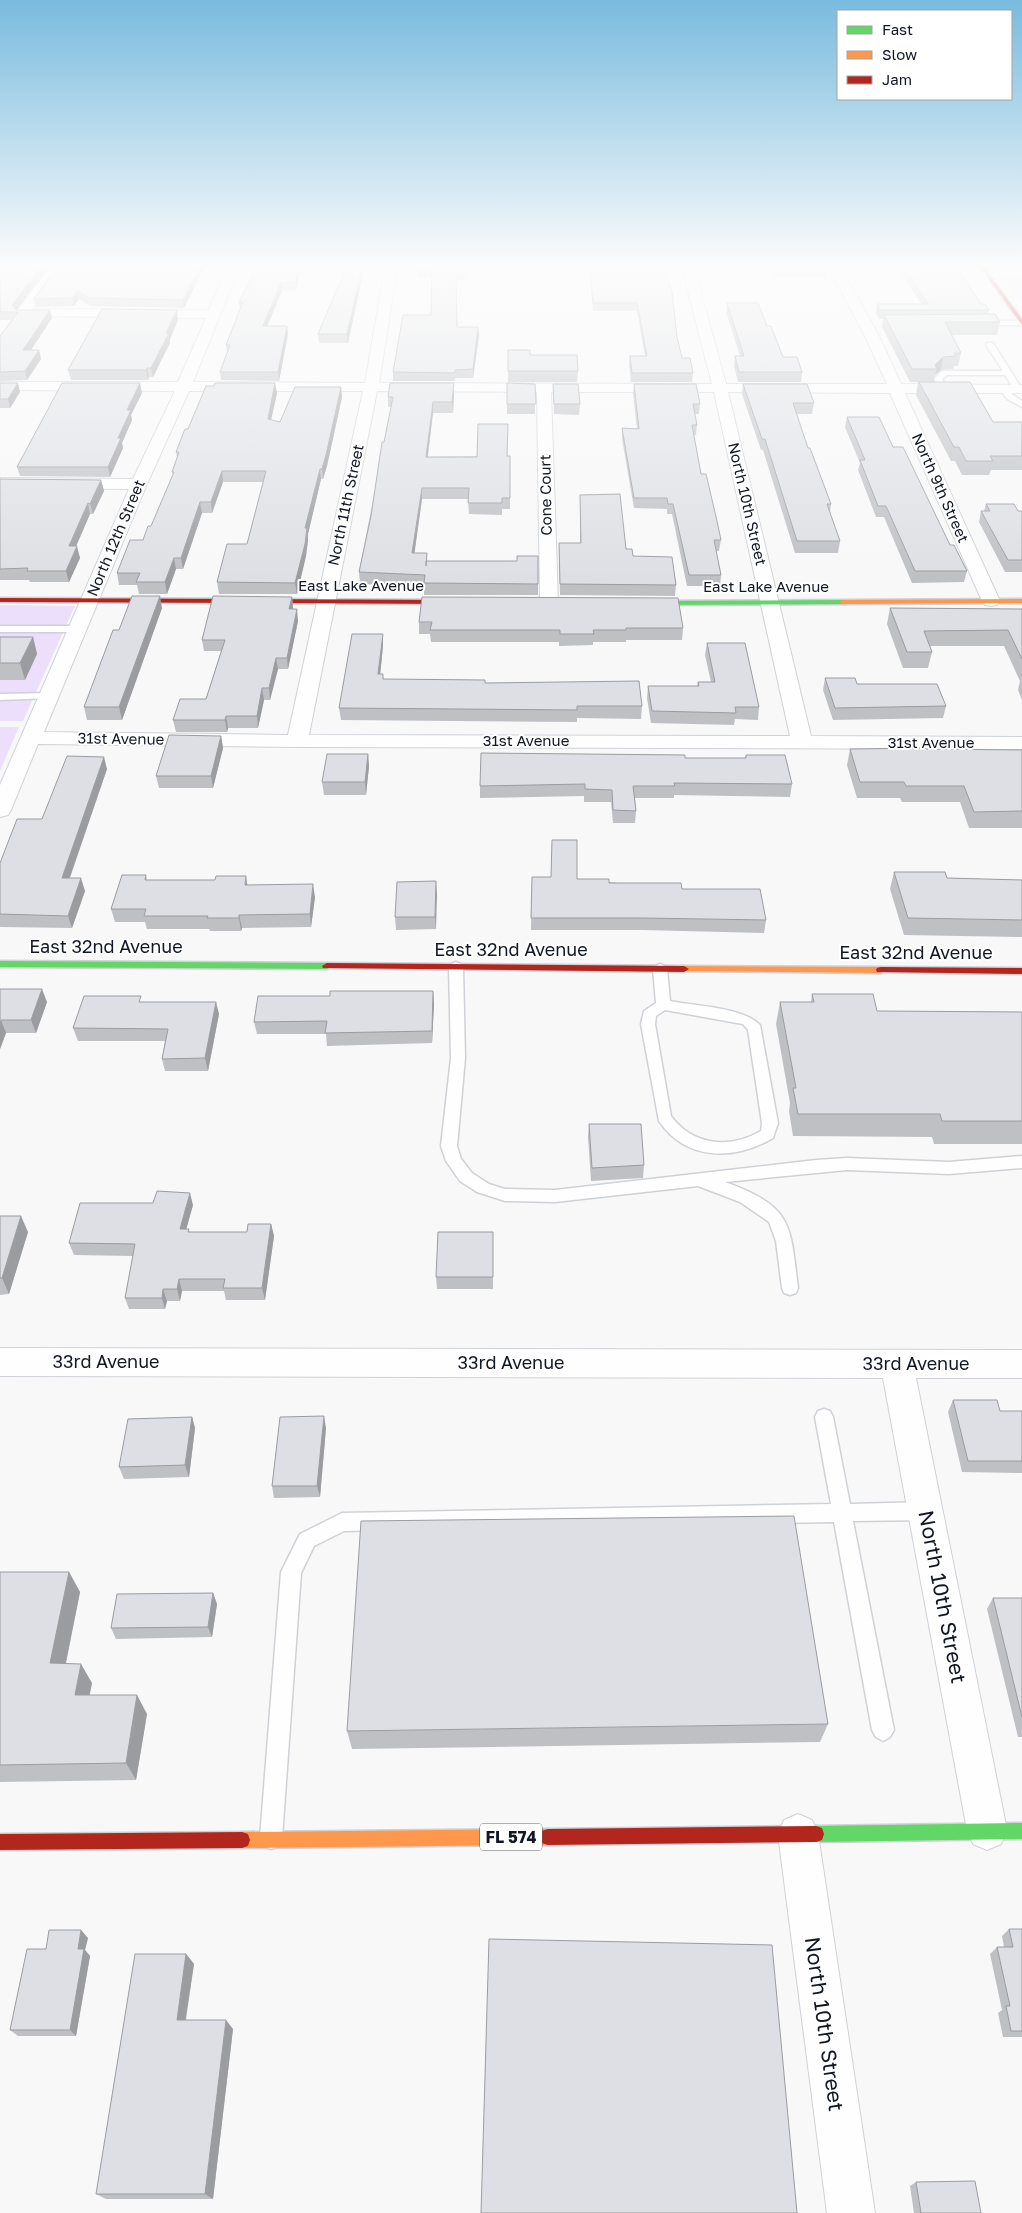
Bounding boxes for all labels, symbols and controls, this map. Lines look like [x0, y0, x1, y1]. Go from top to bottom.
legend [837, 10, 1012, 100]
text: Fast [882, 20, 913, 38]
text: Slow [882, 45, 917, 63]
text: Jam [882, 70, 912, 88]
street label: North 9th Street [909, 430, 973, 545]
street label: North 10th Street [725, 441, 771, 567]
street label: North 11th Street [323, 443, 367, 567]
street label: Cone Court [535, 454, 555, 536]
street label: North 12th Street [82, 477, 148, 599]
street label: East Lake Avenue [298, 576, 424, 594]
street label: East Lake Avenue [703, 577, 829, 595]
street label: 31st Avenue [78, 728, 165, 748]
street label: 31st Avenue [483, 731, 570, 749]
street label: 31st Avenue [888, 733, 975, 751]
street label: East 32nd Avenue [29, 935, 183, 957]
street label: East 32nd Avenue [434, 938, 588, 960]
street label: East 32nd Avenue [839, 941, 993, 963]
street label: 33rd Avenue [52, 1350, 160, 1372]
street label: 33rd Avenue [457, 1351, 565, 1373]
street label: 33rd Avenue [862, 1352, 970, 1374]
street label: North 10th Street [913, 1508, 973, 1686]
road number: FL 574 [480, 1824, 542, 1850]
street label: North 10th Street [800, 1935, 850, 2113]

